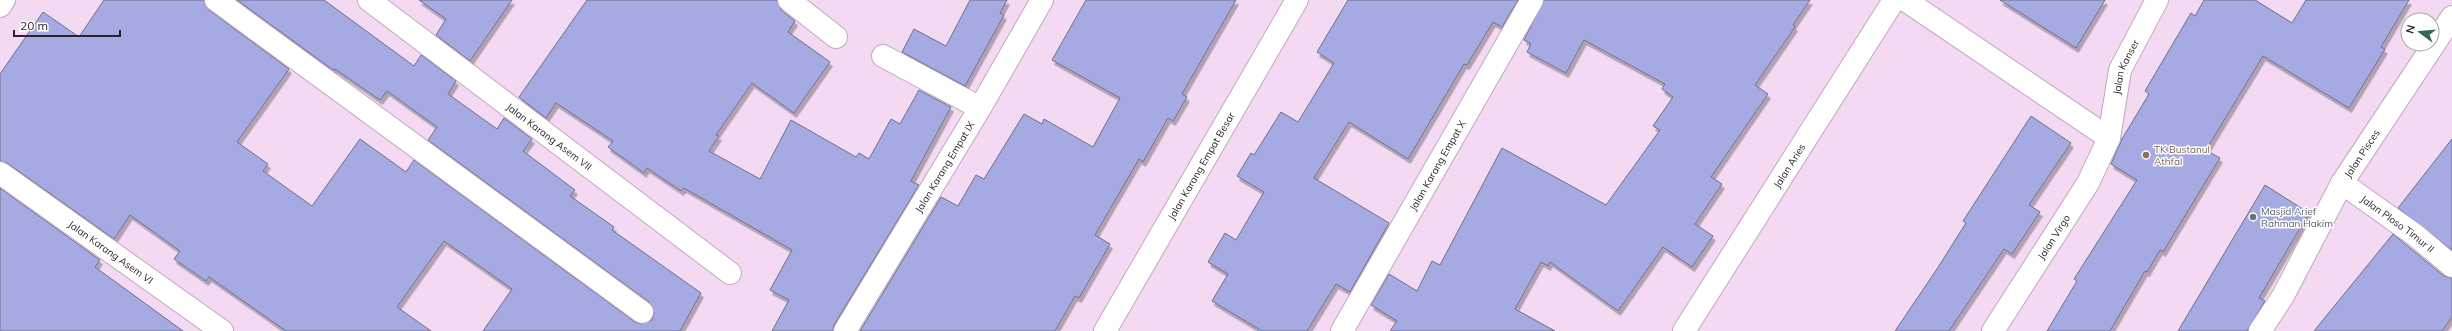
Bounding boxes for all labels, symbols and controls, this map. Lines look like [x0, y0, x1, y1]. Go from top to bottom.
scale bar [14, 12, 120, 38]
north arrow [2400, 12, 2440, 52]
text: 20 m [20, 18, 48, 33]
text: N [2403, 23, 2418, 35]
street label: Jalan Kanser [2110, 37, 2142, 95]
street label: Jalan Karang Asem VII [504, 100, 595, 173]
street label: Jalan Karang Empat Besar [1165, 109, 1237, 222]
street label: Jalan Karang Empat X [1406, 117, 1468, 213]
street label: Jalan Karang Empat IX [912, 118, 977, 215]
street label: Jalan Pisces [2341, 127, 2382, 180]
street label: Jalan Aries [1770, 141, 1808, 190]
place label: TK Bustanul Athfal [2154, 143, 2210, 168]
marker: TK Bustanul Athfal [2141, 150, 2151, 160]
street label: Jalan Ploso Timur II [2358, 192, 2437, 255]
place label: Masjid Arief Rahman Hakim [2261, 205, 2333, 230]
street label: Jalan Virgo [2034, 212, 2073, 262]
marker: Masjid Arief Rahman Hakim [2248, 212, 2258, 222]
street label: Jalan Karang Asem VI [66, 217, 156, 287]

